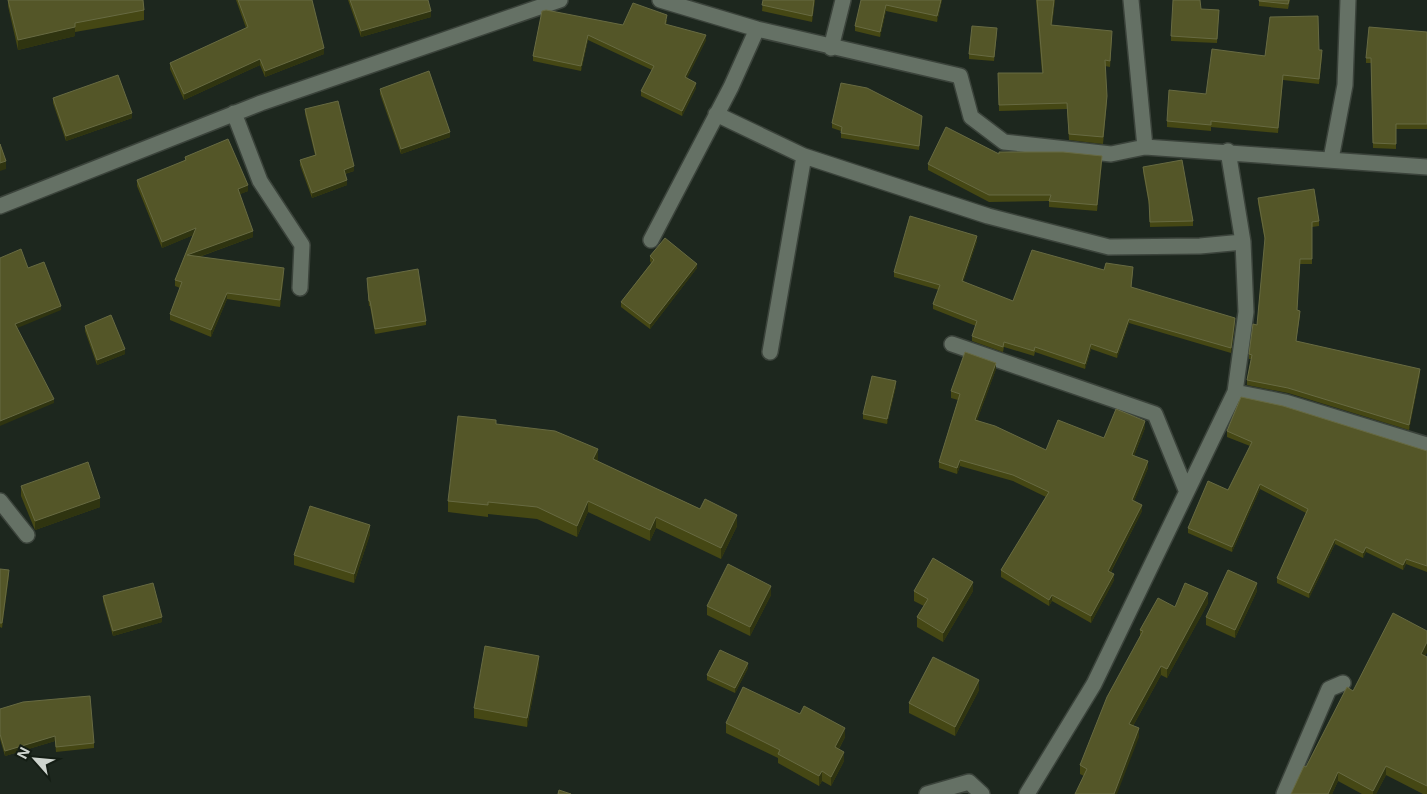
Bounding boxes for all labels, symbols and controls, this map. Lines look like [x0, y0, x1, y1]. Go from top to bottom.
north arrow [10, 734, 60, 784]
text: N [13, 744, 33, 761]

